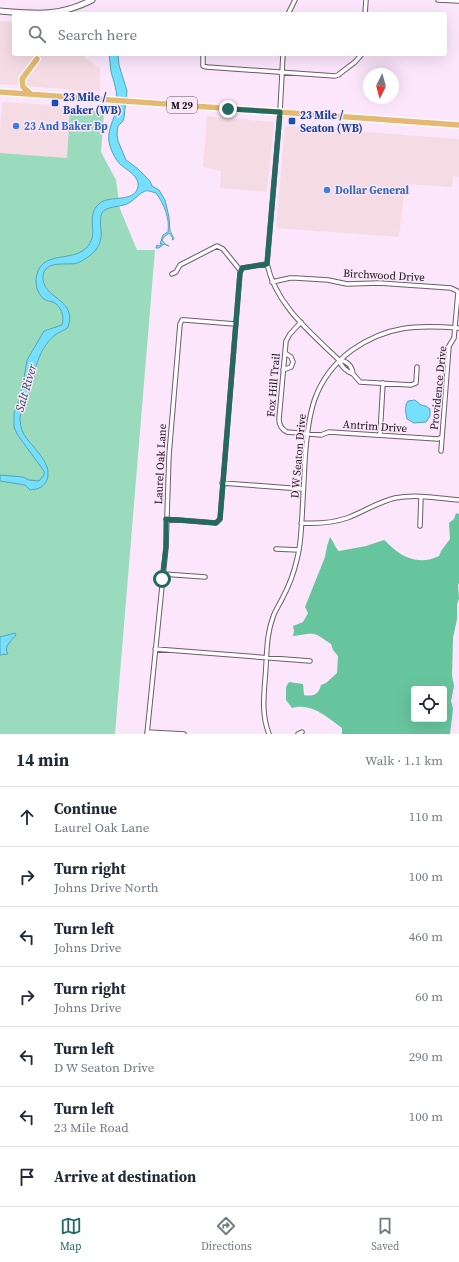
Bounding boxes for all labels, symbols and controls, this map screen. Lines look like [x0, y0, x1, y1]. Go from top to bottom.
search box [12, 12, 447, 56]
icon: search [26, 23, 48, 45]
text: Search here [58, 24, 137, 45]
north arrow [363, 68, 399, 104]
place label: 23 Mile / Baker (WB) [63, 90, 122, 118]
road number: M 29 [167, 97, 197, 113]
marker: 23 Mile / Baker (WB) [50, 98, 60, 108]
route end [219, 100, 237, 118]
place label: 23 Mile / Seaton (WB) [300, 108, 363, 136]
marker: 23 Mile / Seaton (WB) [287, 116, 297, 126]
place label: 23 And Baker Bp [24, 119, 108, 134]
marker: 23 And Baker Bp [11, 121, 21, 131]
place label: Dollar General [335, 183, 410, 198]
marker: Dollar General [322, 185, 332, 195]
street label: Birchwood Drive [343, 266, 426, 285]
street label: Providence Drive [427, 345, 450, 431]
street label: Fox Hill Trail [263, 353, 284, 418]
water label: Salt River [12, 361, 41, 414]
street label: D W Seaton Drive [287, 413, 310, 499]
street label: Antrim Drive [342, 417, 408, 436]
street label: Laurel Oak Lane [151, 423, 170, 505]
route start [153, 570, 171, 588]
map controls [411, 686, 447, 722]
button: locate [411, 686, 447, 722]
text: 14 min [16, 748, 69, 772]
text: Walk · 1.1 km [365, 752, 443, 769]
text: Continue [54, 798, 117, 819]
icon: ahead [16, 806, 38, 828]
text: 110 m [409, 808, 443, 825]
text: Laurel Oak Lane [54, 819, 149, 836]
text: Turn right [54, 858, 126, 879]
icon: right [16, 866, 38, 888]
text: 100 m [409, 868, 443, 885]
text: Johns Drive North [54, 879, 159, 896]
text: Turn left [54, 918, 114, 939]
icon: left [16, 926, 38, 948]
text: 460 m [409, 928, 443, 945]
text: Johns Drive [54, 939, 121, 956]
text: Turn right [54, 978, 126, 999]
icon: right [16, 986, 38, 1008]
text: 60 m [415, 988, 443, 1005]
text: Johns Drive [54, 999, 121, 1016]
text: Turn left [54, 1038, 114, 1059]
icon: left [16, 1046, 38, 1068]
text: 290 m [409, 1048, 443, 1065]
text: D W Seaton Drive [54, 1059, 154, 1076]
text: Turn left [54, 1098, 114, 1119]
icon: left [16, 1106, 38, 1128]
text: 100 m [409, 1108, 443, 1125]
text: 23 Mile Road [54, 1119, 129, 1136]
icon: arrive [16, 1166, 38, 1188]
text: Arrive at destination [54, 1166, 196, 1187]
tab: Map [60, 1215, 82, 1254]
tab: Directions [201, 1215, 252, 1254]
tab: Saved [371, 1215, 399, 1254]

